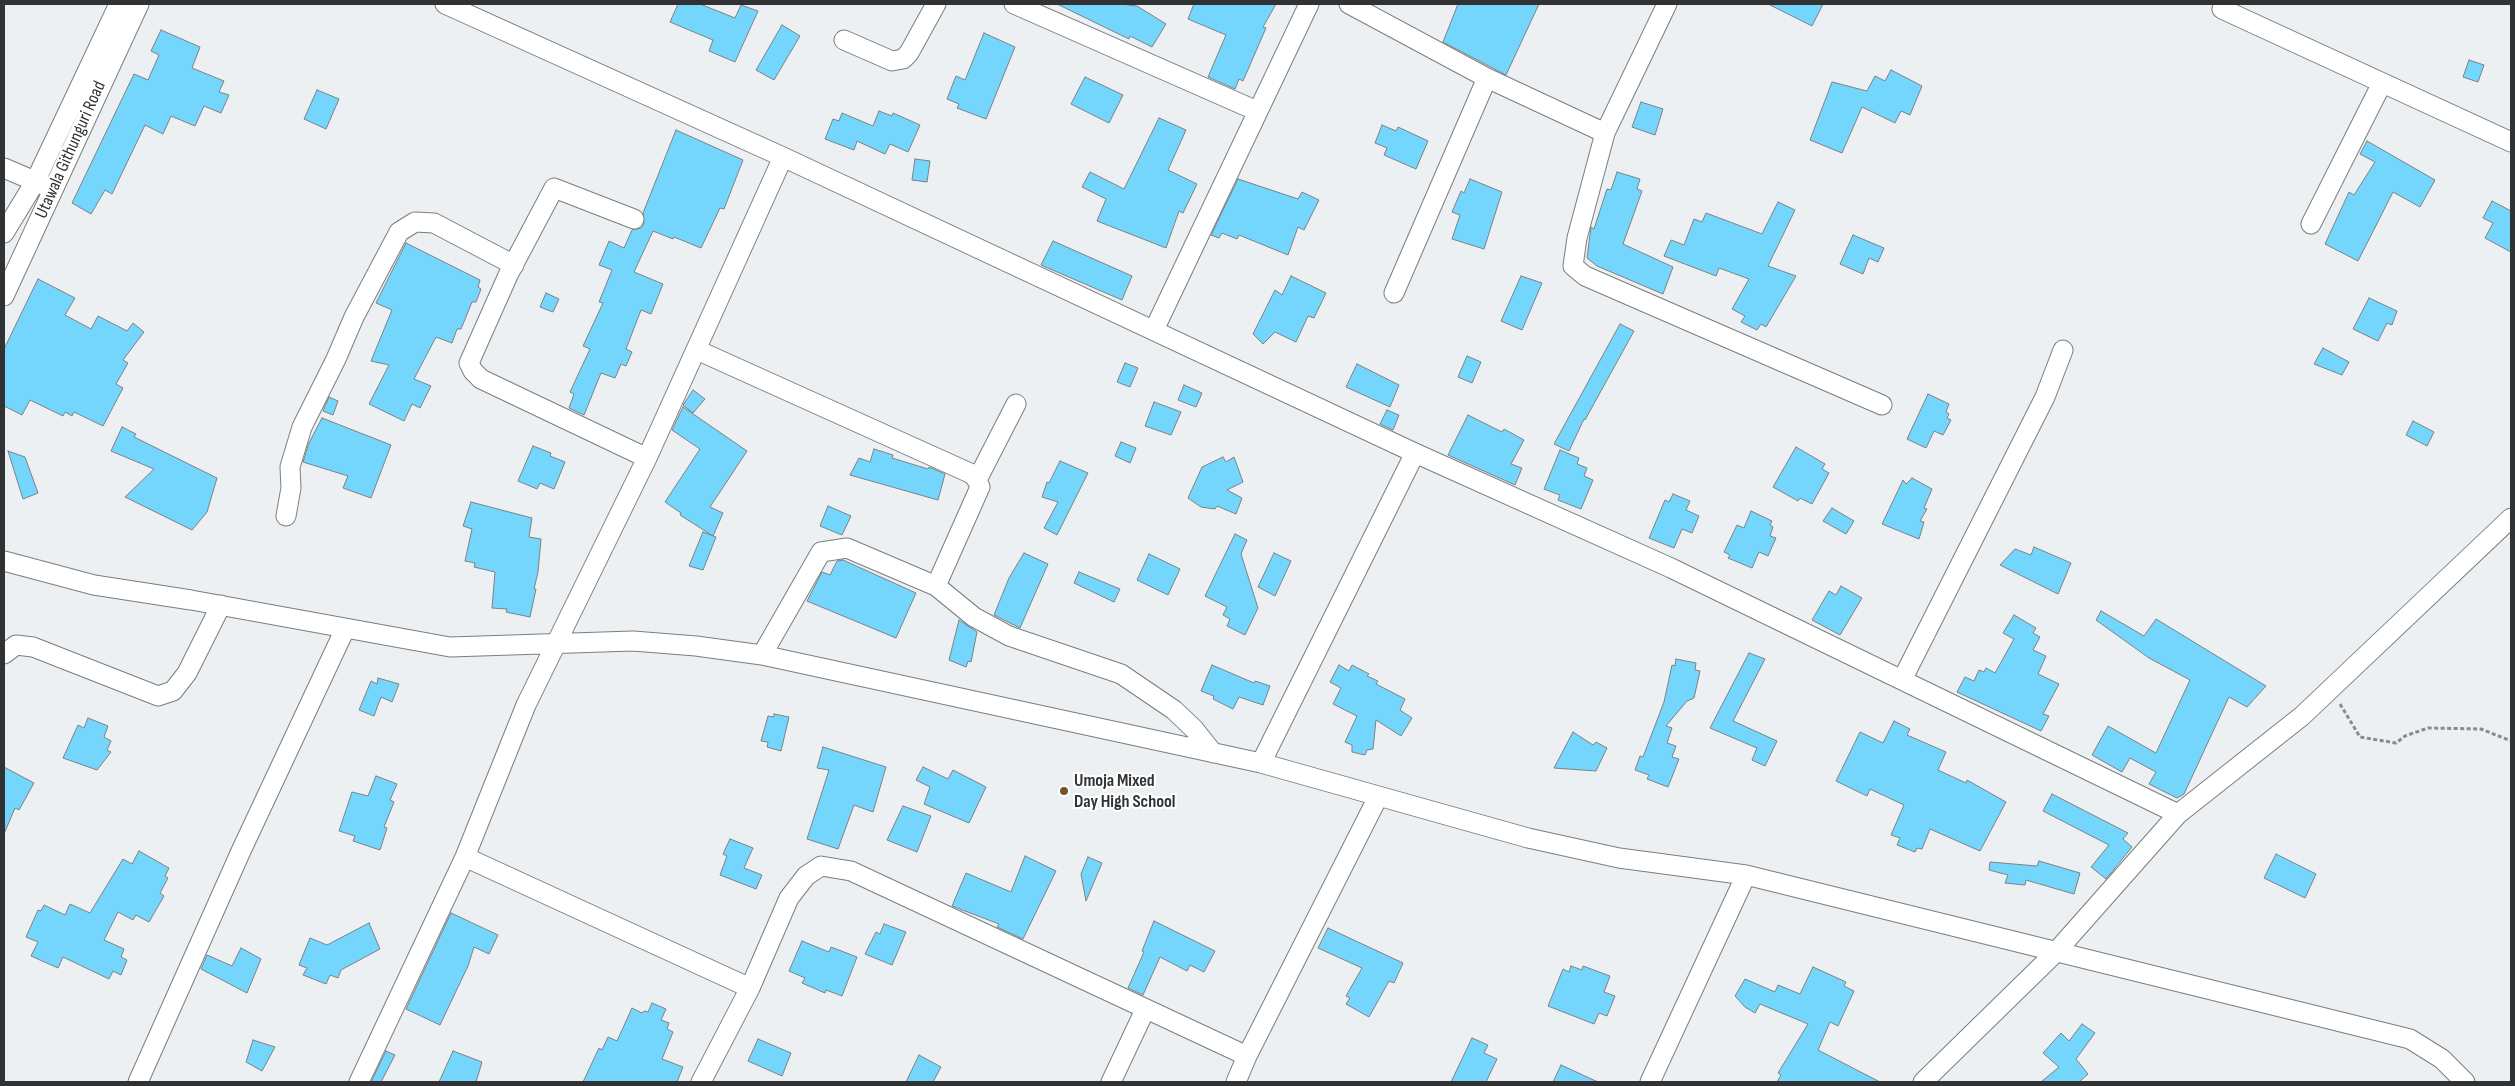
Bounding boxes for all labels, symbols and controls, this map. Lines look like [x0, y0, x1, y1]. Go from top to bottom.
street label: Utawala Githunguri Road [31, 78, 111, 222]
place label: Umoja Mixed Day High School [1074, 770, 1175, 812]
marker: Umoja Mixed Day High School [1058, 785, 1070, 797]

